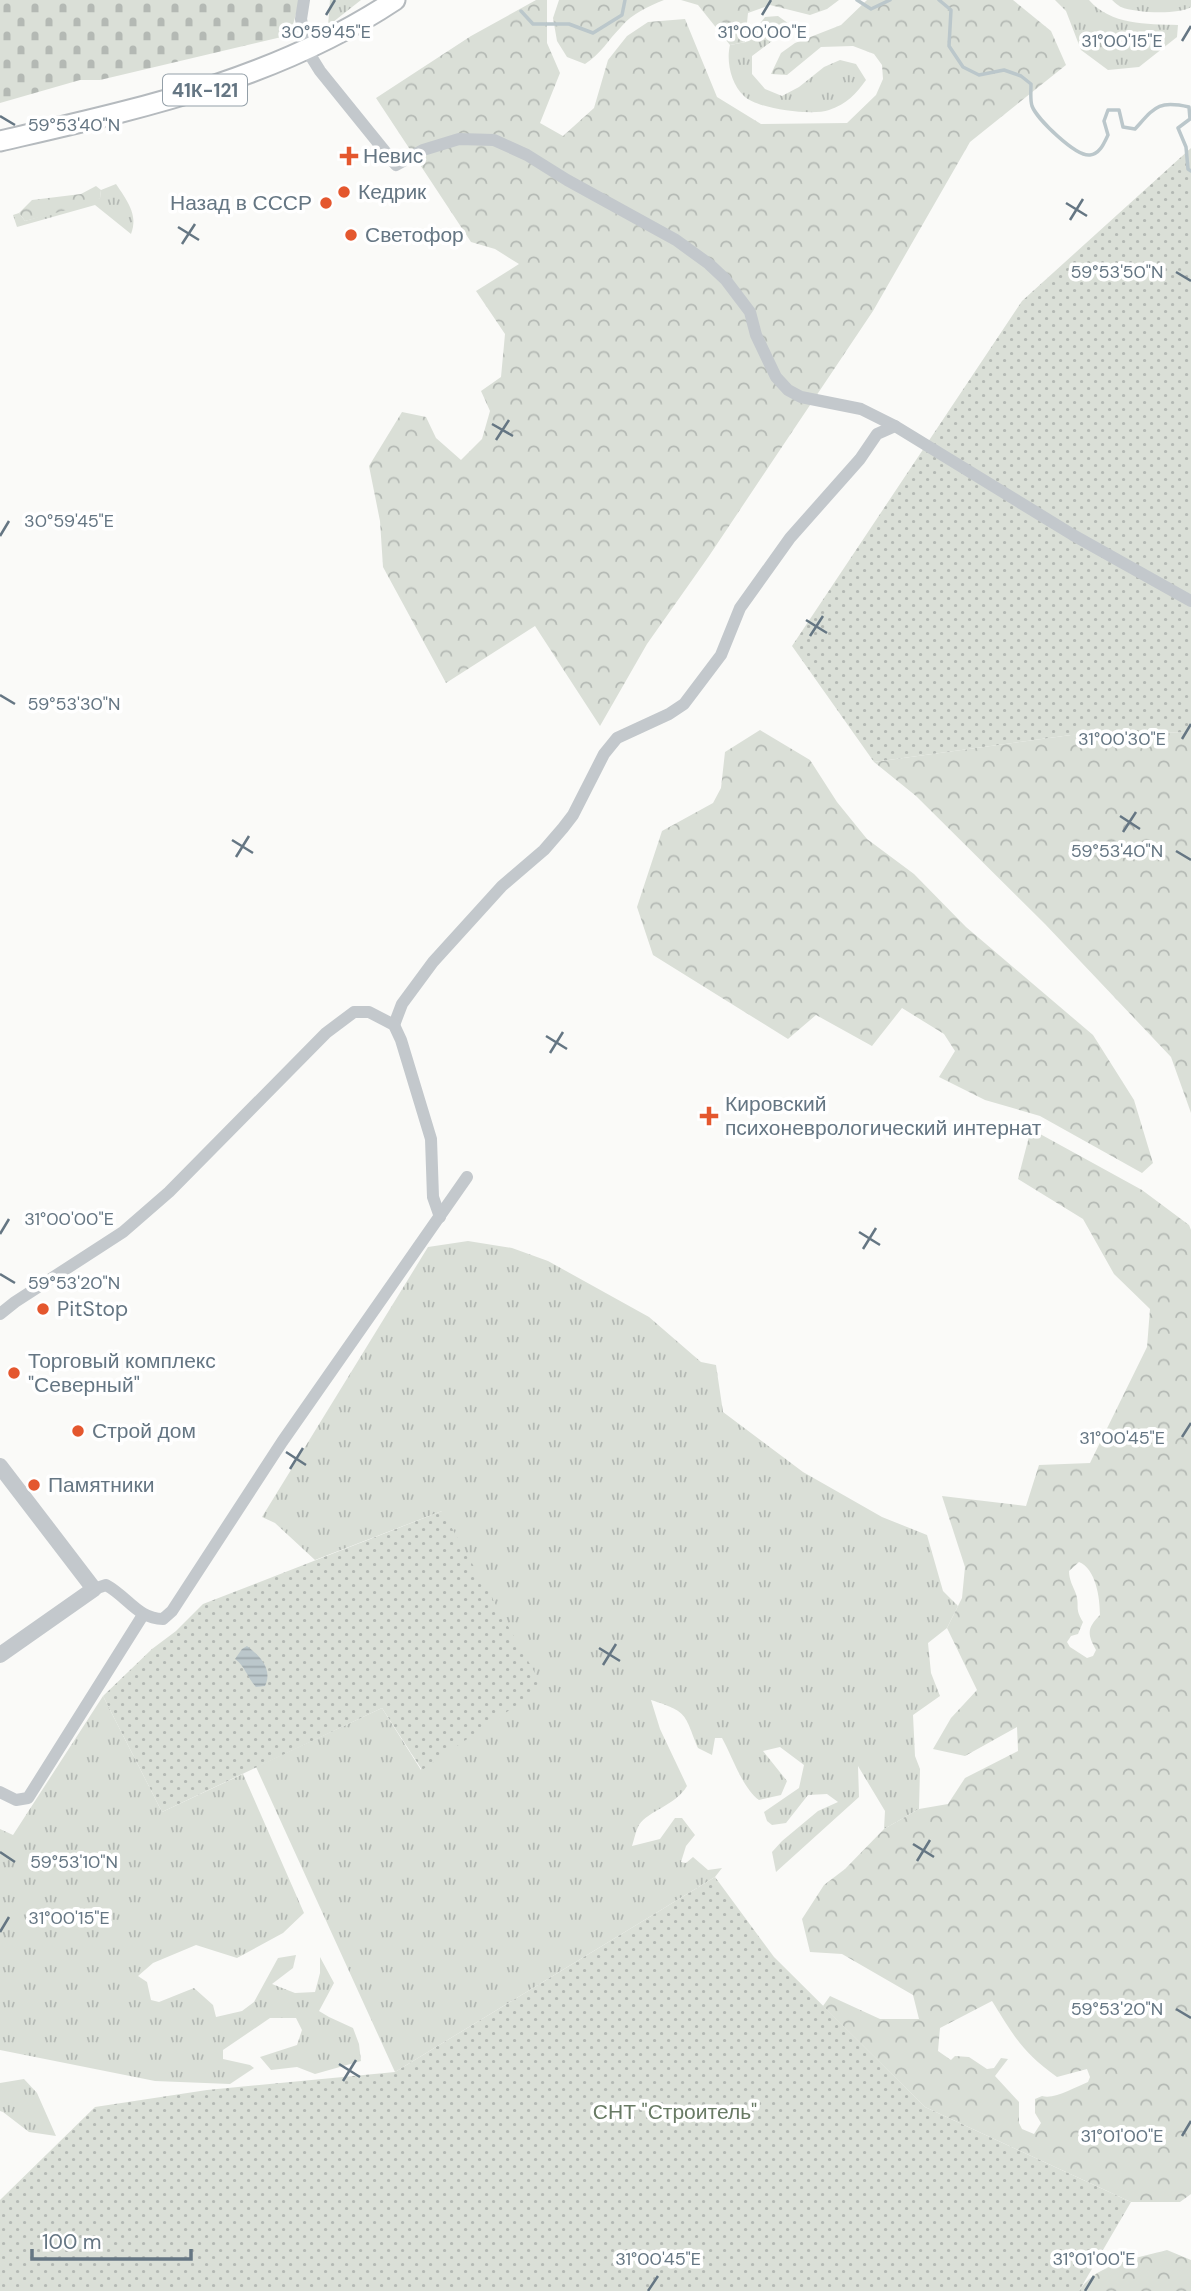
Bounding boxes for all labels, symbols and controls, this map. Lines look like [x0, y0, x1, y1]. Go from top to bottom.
text: 30°59'45"E [281, 20, 371, 44]
text: 31°00'00"E [717, 20, 807, 44]
text: 31°00'15"E [1081, 29, 1163, 53]
road number: 41К-121 [163, 74, 247, 106]
text: 59°53'40"N [28, 113, 120, 137]
place label: Невис [363, 142, 423, 170]
marker: Невис [341, 148, 357, 164]
place label: Кедрик [358, 178, 427, 206]
marker: Кедрик [336, 184, 352, 200]
place label: Назад в СССР [170, 189, 312, 217]
marker: Назад в СССР [318, 195, 334, 211]
place label: Светофор [365, 221, 464, 249]
marker: Светофор [343, 227, 359, 243]
text: 59°53'50"N [1071, 260, 1163, 284]
text: 30°59'45"E [24, 509, 114, 533]
text: 59°53'30"N [27, 692, 121, 716]
text: 31°00'30"E [1078, 727, 1166, 751]
text: 59°53'40"N [1071, 839, 1163, 863]
place label: Кировский психоневрологический интернат [725, 1090, 1042, 1142]
marker: Кировский психоневрологический интернат [699, 1106, 719, 1126]
text: 31°00'00"E [24, 1207, 114, 1231]
text: 59°53'20"N [28, 1271, 120, 1295]
place label: PitStop [57, 1295, 128, 1323]
marker: PitStop [35, 1301, 51, 1317]
place label: Торговый комплекс "Северный" [28, 1347, 216, 1399]
marker: Торговый комплекс "Северный" [6, 1365, 22, 1381]
place label: Строй дом [92, 1417, 196, 1445]
marker: Строй дом [70, 1423, 86, 1439]
text: 31°00'45"E [1079, 1426, 1165, 1450]
place label: Памятники [48, 1471, 154, 1499]
marker: Памятники [26, 1477, 42, 1493]
text: 59°53'10"N [30, 1850, 118, 1874]
text: 31°00'15"E [28, 1906, 110, 1930]
text: 59°53'20"N [1071, 1997, 1163, 2021]
park label: СНТ "Строитель" [593, 2098, 757, 2126]
text: 31°01'00"E [1081, 2124, 1163, 2148]
scale bar [32, 2218, 191, 2262]
text: 100 m [42, 2228, 102, 2256]
text: 31°00'45"E [615, 2247, 701, 2271]
text: 31°01'00"E [1053, 2247, 1135, 2271]

